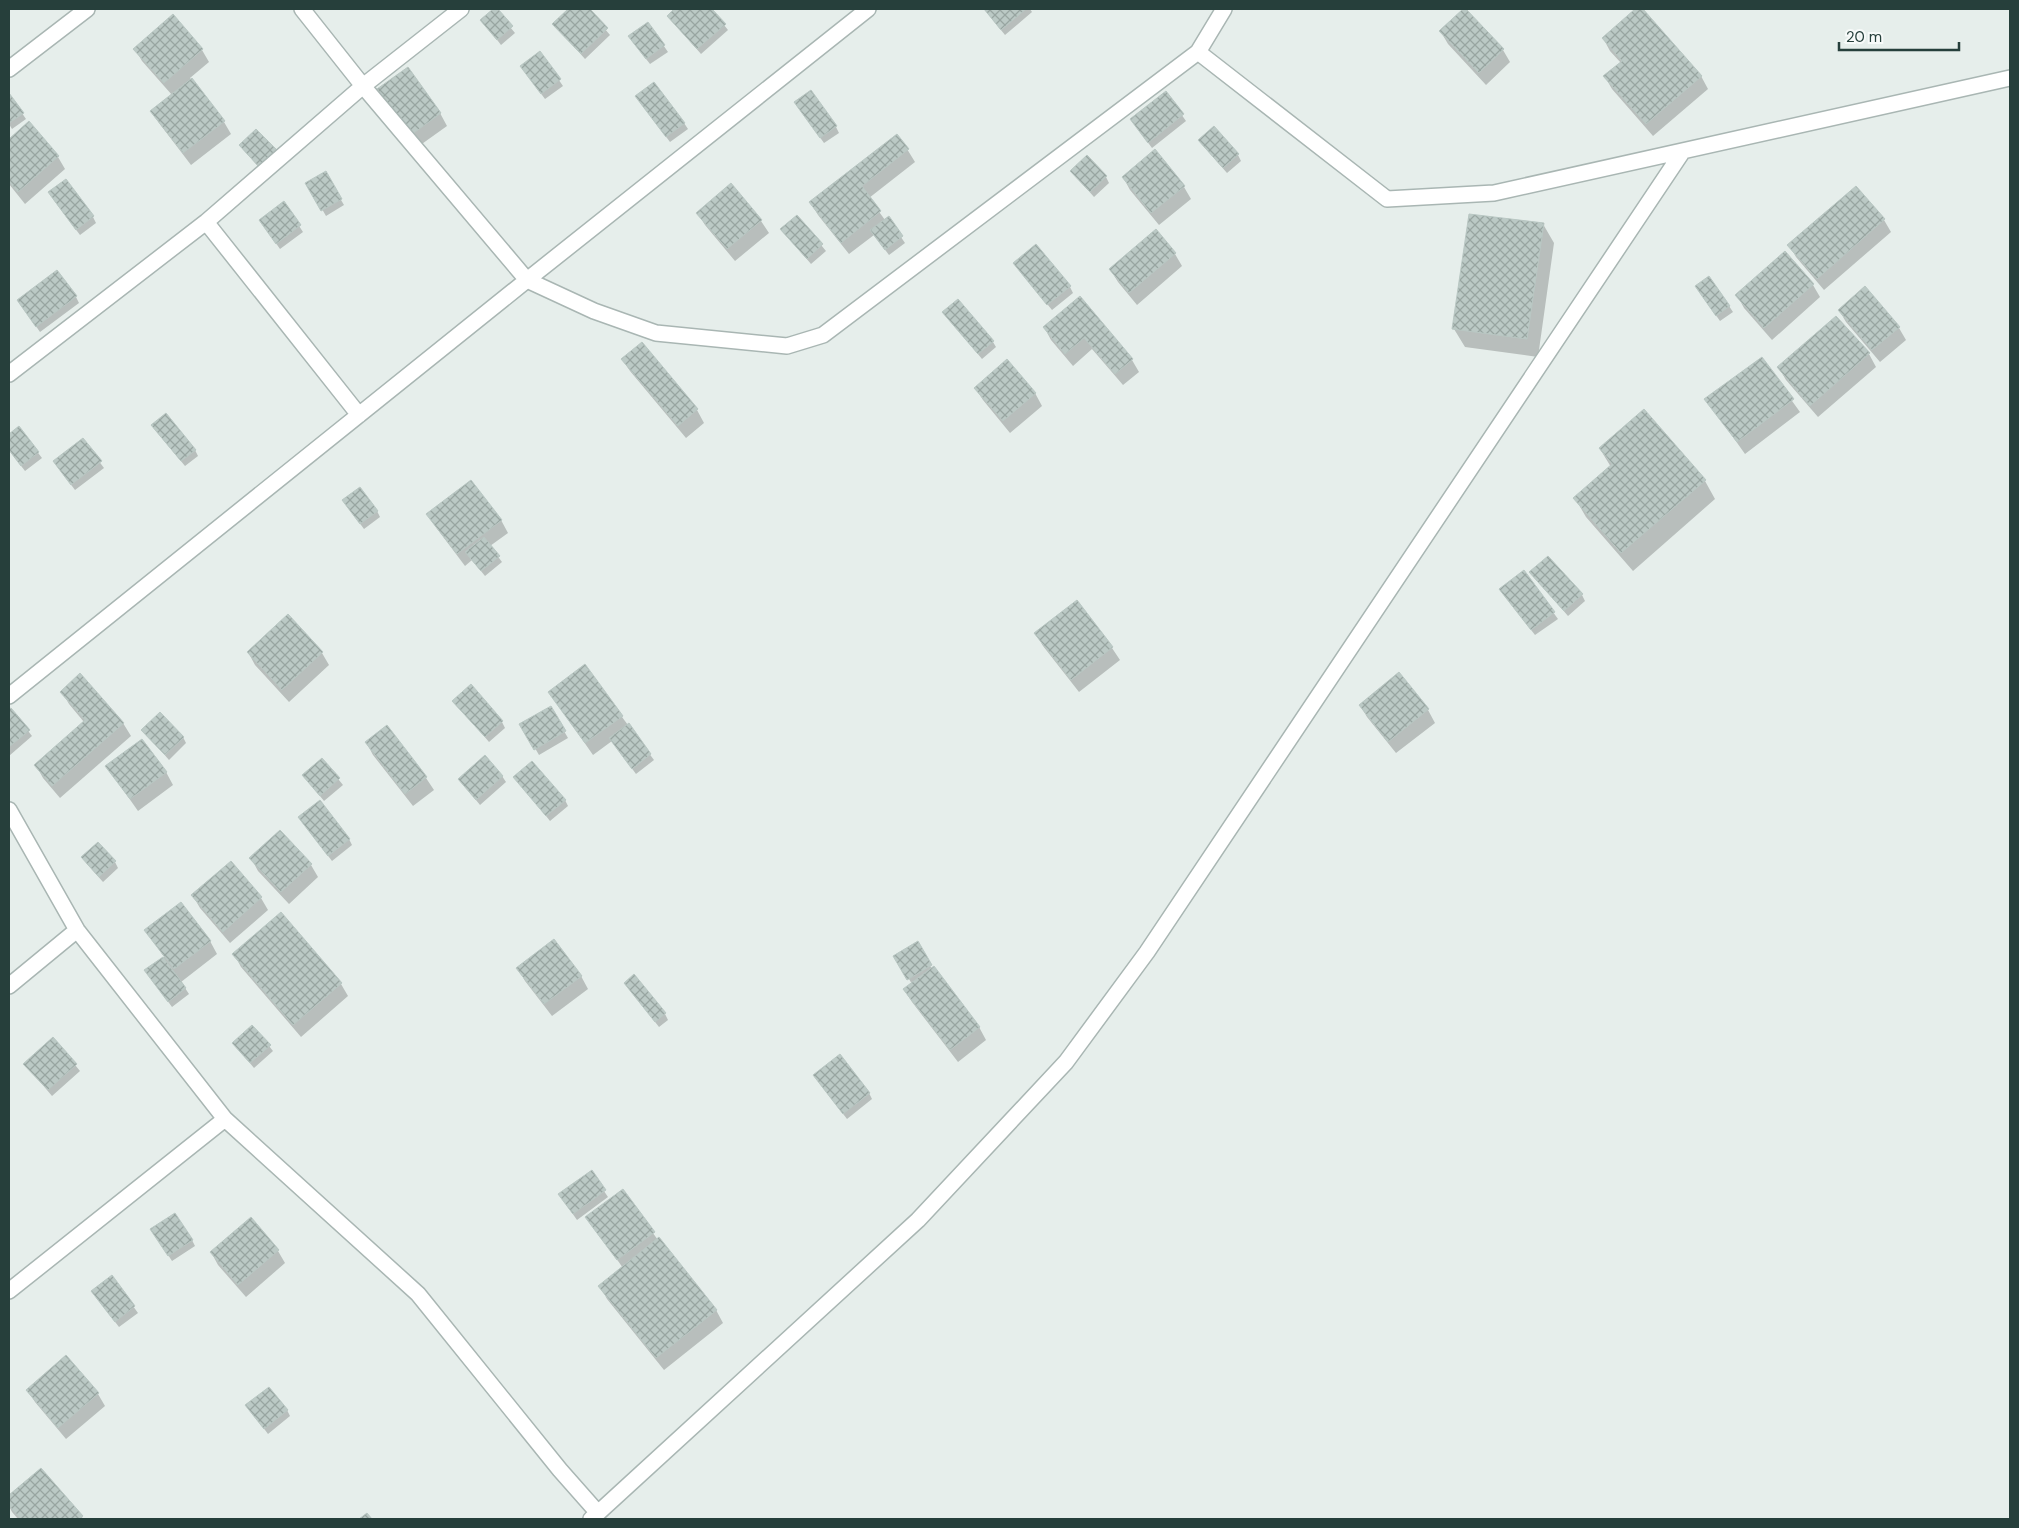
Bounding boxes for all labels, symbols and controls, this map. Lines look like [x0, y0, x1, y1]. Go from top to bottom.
scale bar [1839, 20, 1959, 52]
text: 20 m [1846, 27, 1882, 47]

